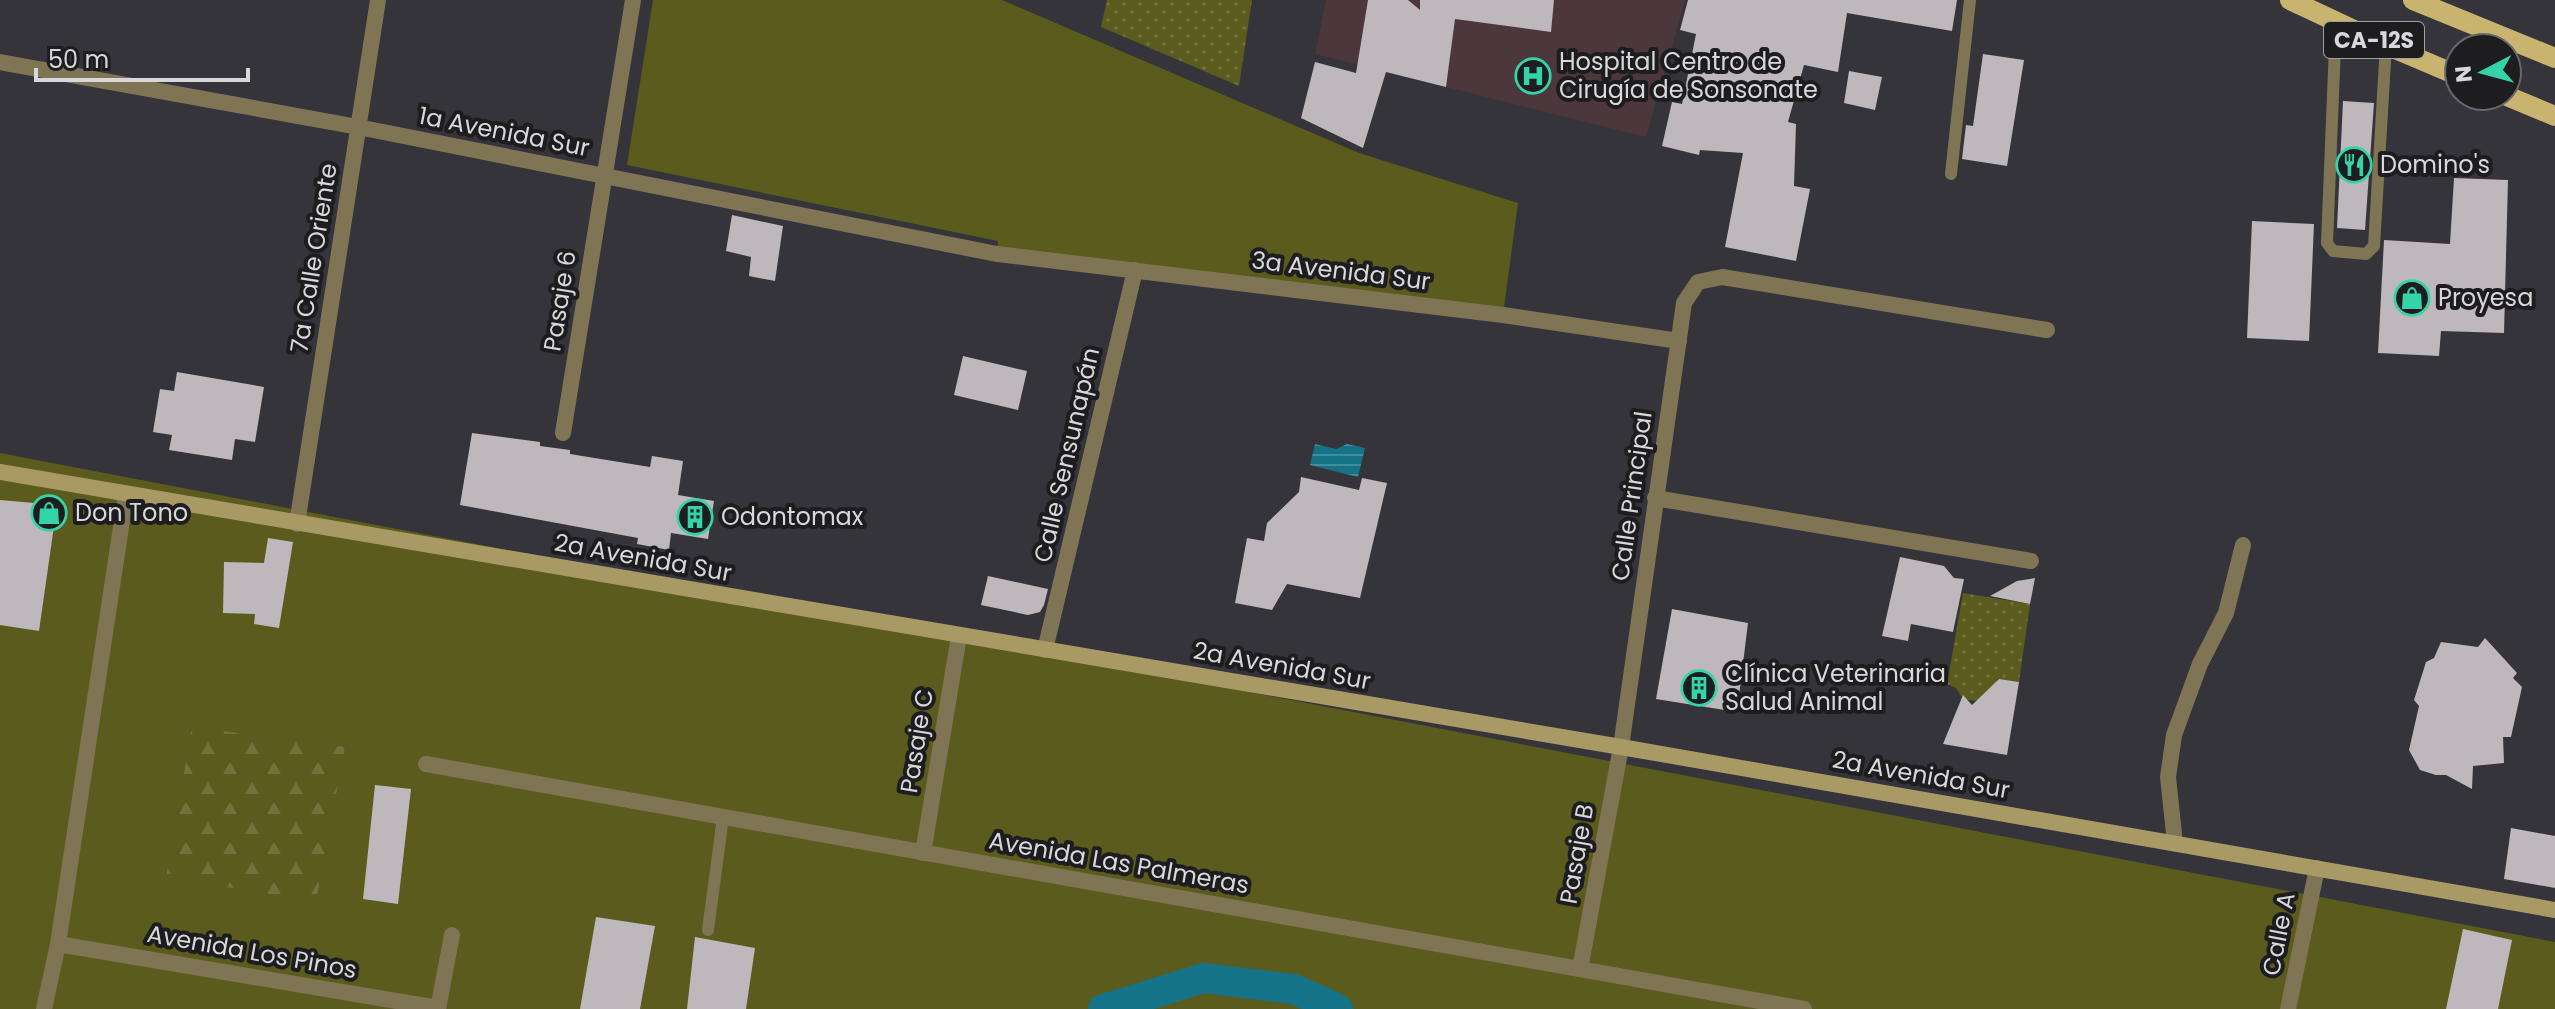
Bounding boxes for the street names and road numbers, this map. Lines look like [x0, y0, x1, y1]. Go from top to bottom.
road number: CA-12S [2324, 22, 2424, 58]
street label: 1a Avenida Sur [416, 99, 592, 164]
street label: 7a Calle Oriente [282, 161, 345, 355]
street label: 3a Avenida Sur [1250, 243, 1432, 298]
street label: Pasaje 6 [535, 248, 584, 354]
street label: Calle Sensunapán [1026, 344, 1107, 566]
street label: Calle Principal [1603, 409, 1660, 583]
street label: 2a Avenida Sur [552, 526, 734, 589]
street label: 2a Avenida Sur [1191, 634, 1373, 697]
street label: Pasaje C [892, 687, 941, 795]
street label: 2a Avenida Sur [1830, 743, 2012, 806]
street label: Pasaje B [1552, 801, 1602, 906]
street label: Avenida Las Palmeras [986, 823, 1252, 902]
street label: Calle A [2254, 890, 2303, 978]
street label: Avenida Los Pinos [145, 917, 360, 986]

